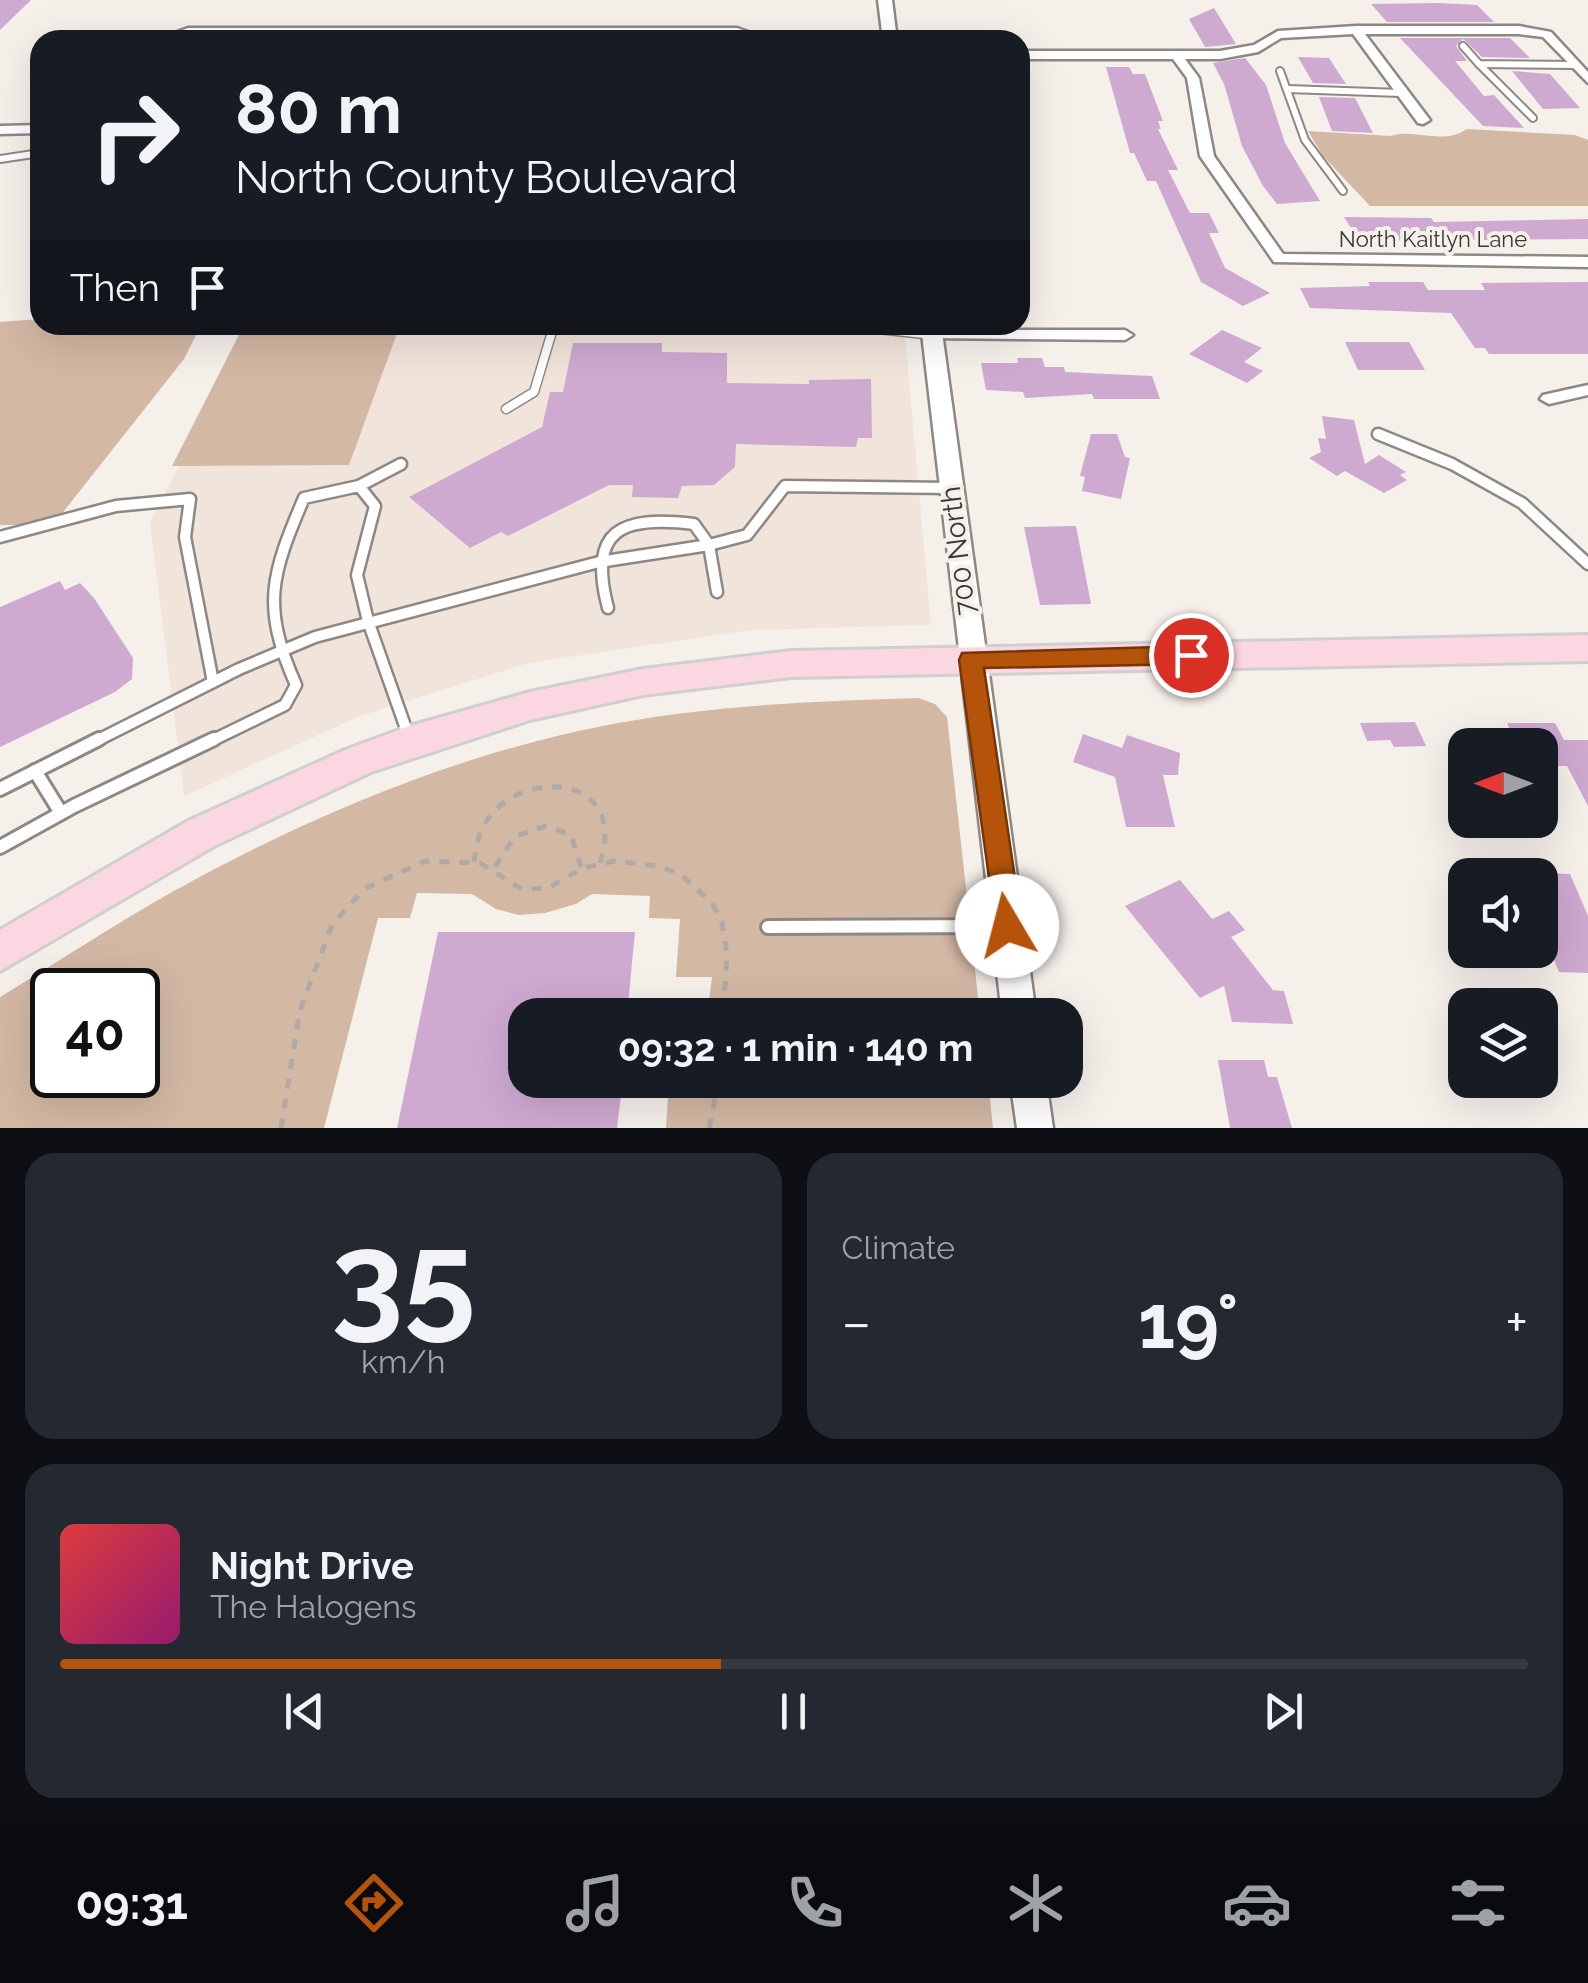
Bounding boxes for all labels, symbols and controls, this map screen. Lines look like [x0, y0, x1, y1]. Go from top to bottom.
text: 80 m [235, 67, 402, 149]
icon: right [70, 70, 200, 200]
text: North County Boulevard [235, 151, 737, 204]
street label: North Kaitlyn Lane [1339, 226, 1527, 252]
icon: arrive [180, 260, 235, 315]
text: Then [70, 265, 160, 310]
street label: 700 North [934, 485, 982, 617]
pin [1149, 613, 1234, 698]
icon: arrive [1164, 628, 1219, 683]
north arrow [1448, 728, 1558, 838]
map controls [1448, 728, 1558, 1098]
button: sound [1448, 858, 1558, 968]
position arrow [955, 874, 1059, 978]
speed limit sign: 40 [30, 968, 160, 1098]
button: layers [1448, 988, 1558, 1098]
text: 09:32 · 1 min · 140 m [618, 1025, 973, 1070]
text: 35 [331, 1202, 476, 1354]
text: Climate [842, 1229, 955, 1266]
text: 19° [1138, 1277, 1238, 1366]
text: − [842, 1290, 871, 1355]
text: + [1505, 1290, 1528, 1355]
text: km/h [361, 1343, 445, 1380]
text: Night Drive [210, 1543, 414, 1588]
text: The Halogens [210, 1588, 416, 1625]
icon: previous [277, 1684, 332, 1739]
icon: pause [766, 1684, 821, 1739]
icon: next [1256, 1684, 1311, 1739]
icon: directions [339, 1868, 409, 1938]
icon: music [560, 1868, 630, 1938]
icon: phone [780, 1868, 850, 1938]
icon: climate [1001, 1868, 1071, 1938]
icon: car [1222, 1868, 1292, 1938]
icon: filters [1443, 1868, 1513, 1938]
text: 09:31 [75, 1877, 188, 1930]

